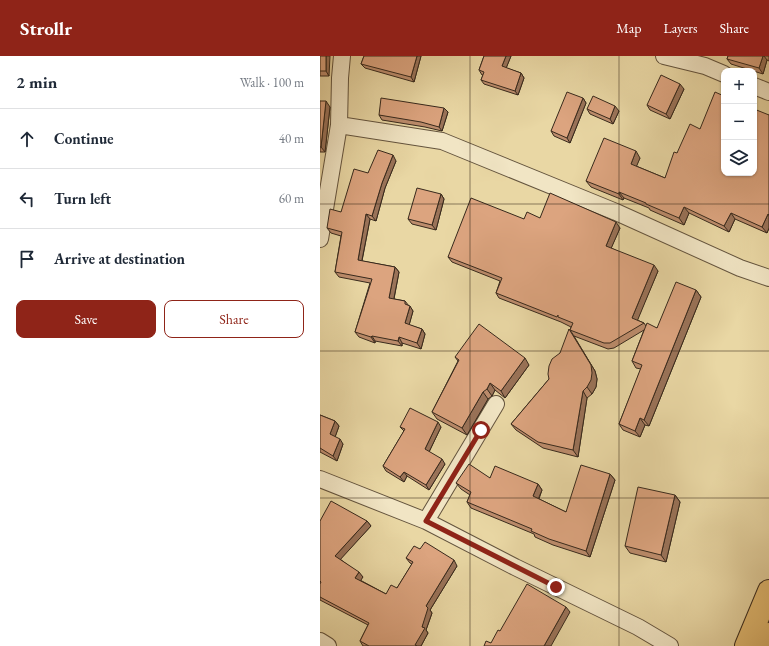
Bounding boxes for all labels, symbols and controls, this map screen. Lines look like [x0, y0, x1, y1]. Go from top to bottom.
text: Strollr [20, 16, 72, 41]
text: Map [616, 19, 641, 37]
text: Layers [663, 19, 698, 37]
text: Share [720, 19, 749, 37]
map controls [721, 68, 757, 176]
button: + [721, 68, 757, 104]
text: 2 min [16, 71, 57, 93]
text: Walk · 100 m [240, 74, 304, 91]
button: − [721, 104, 757, 140]
icon: ahead [16, 128, 38, 150]
text: Continue [54, 129, 114, 148]
text: 40 m [279, 130, 304, 147]
button: layers [721, 140, 757, 176]
icon: left [16, 188, 38, 210]
text: Turn left [54, 189, 111, 208]
text: 60 m [279, 190, 304, 207]
icon: arrive [16, 248, 38, 270]
text: Arrive at destination [54, 249, 185, 268]
button: Save [16, 300, 156, 338]
button: Share [164, 300, 304, 338]
route start [472, 421, 490, 439]
route end [547, 578, 565, 596]

